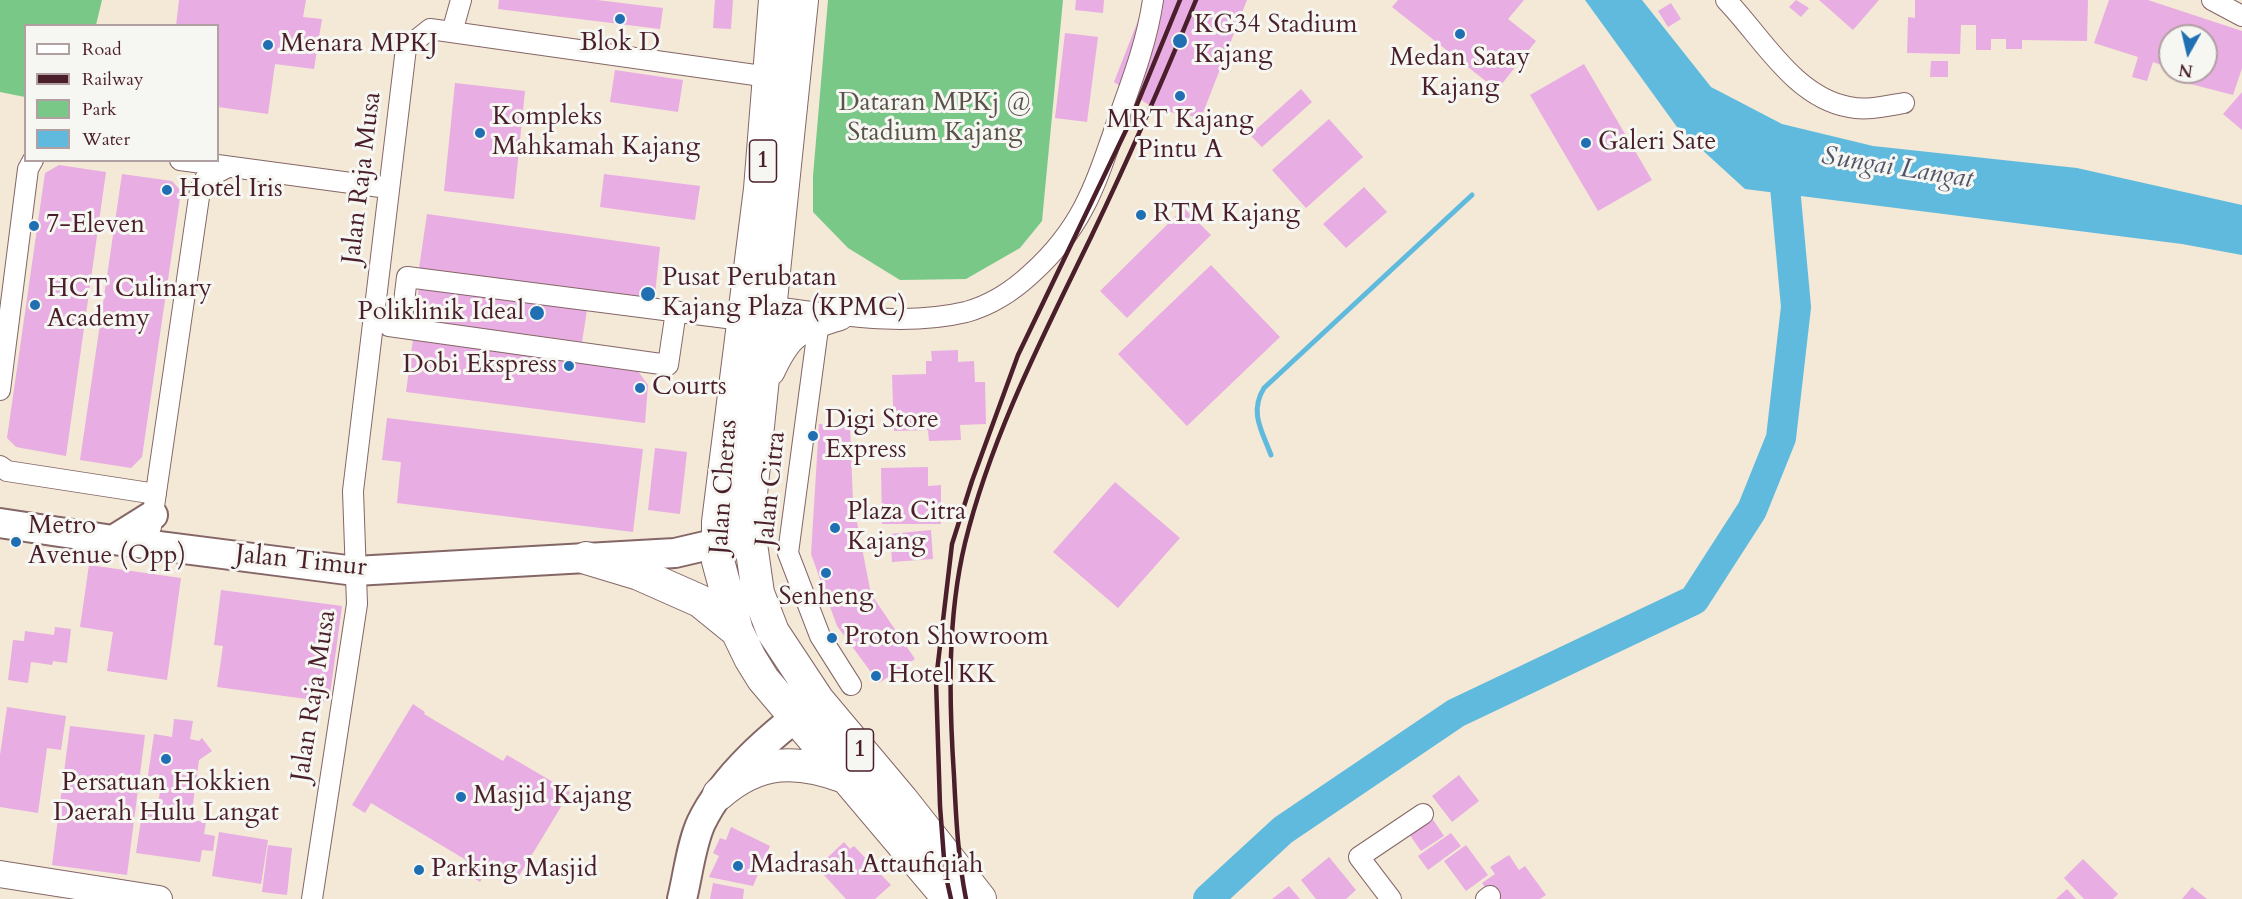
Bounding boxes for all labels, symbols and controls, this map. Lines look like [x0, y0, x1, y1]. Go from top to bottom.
place label: KG34 Stadium Kajang [1194, 10, 1357, 71]
marker: Blok D [613, 12, 627, 26]
legend [24, 24, 219, 162]
north arrow [2158, 24, 2218, 84]
marker: Medan Satay Kajang [1453, 27, 1467, 41]
place label: Blok D [580, 28, 660, 60]
place label: Menara MPKJ [280, 29, 438, 61]
marker: KG34 Stadium Kajang [1171, 32, 1189, 50]
text: Road [82, 37, 122, 62]
marker: Menara MPKJ [261, 38, 275, 52]
place label: Medan Satay Kajang [1390, 43, 1530, 104]
text: N [2177, 58, 2194, 82]
text: Railway [82, 67, 144, 92]
park label: Dataran MPKj @ Stadium Kajang [838, 88, 1032, 150]
marker: MRT Kajang Pintu A [1173, 89, 1187, 103]
street label: Jalan Raja Musa [337, 90, 389, 266]
text: Park [82, 97, 117, 122]
place label: Kompleks Mahkamah Kajang [492, 102, 700, 164]
place label: MRT Kajang Pintu A [1106, 105, 1254, 166]
marker: Kompleks Mahkamah Kajang [473, 126, 487, 140]
text: Water [82, 127, 130, 152]
place label: Galeri Sate [1598, 127, 1716, 159]
marker: Galeri Sate [1579, 136, 1593, 150]
road number: 1 [750, 140, 777, 182]
water label: Sungai Langat [1819, 141, 1975, 197]
place label: Hotel Iris [179, 174, 283, 206]
marker: Hotel Iris [160, 183, 174, 197]
place label: RTM Kajang [1153, 199, 1300, 231]
marker: RTM Kajang [1134, 208, 1148, 222]
place label: 7-Eleven [46, 210, 145, 242]
marker: 7-Eleven [27, 219, 41, 233]
place label: Pusat Perubatan Kajang Plaza (KPMC) [662, 263, 906, 324]
place label: HCT Culinary Academy [47, 274, 212, 336]
marker: Pusat Perubatan Kajang Plaza (KPMC) [639, 285, 657, 303]
place label: Poliklinik Ideal [357, 297, 524, 329]
marker: HCT Culinary Academy [28, 298, 42, 312]
marker: Poliklinik Ideal [528, 304, 546, 322]
place label: Dobi Ekspress [402, 350, 557, 382]
marker: Dobi Ekspress [562, 359, 576, 373]
place label: Courts [652, 372, 727, 404]
marker: Courts [633, 381, 647, 395]
place label: Digi Store Express [825, 405, 939, 466]
street label: Jalan Cheras [705, 419, 745, 555]
marker: Digi Store Express [806, 429, 820, 443]
street label: Jalan Citra [750, 430, 794, 548]
place label: Plaza Citra Kajang [847, 497, 966, 558]
place label: Metro Avenue (Opp) [28, 511, 186, 572]
marker: Plaza Citra Kajang [828, 521, 842, 535]
marker: Metro Avenue (Opp) [9, 535, 23, 549]
street label: Jalan Timur [234, 540, 368, 584]
marker: Senheng [819, 566, 833, 580]
place label: Senheng [778, 582, 874, 614]
street label: Jalan Raja Musa [286, 608, 344, 784]
place label: Proton Showroom [844, 622, 1049, 654]
marker: Proton Showroom [825, 631, 839, 645]
place label: Hotel KK [888, 660, 996, 692]
marker: Hotel KK [869, 669, 883, 683]
road number: 1 [846, 729, 874, 771]
marker: Persatuan Hokkien Daerah Hulu Langat [159, 752, 173, 766]
place label: Persatuan Hokkien Daerah Hulu Langat [53, 768, 279, 830]
place label: Masjid Kajang [473, 781, 631, 813]
marker: Masjid Kajang [454, 790, 468, 804]
place label: Madrasah Attaufiqiah [750, 850, 983, 882]
place label: Parking Masjid [431, 854, 598, 886]
marker: Madrasah Attaufiqiah [731, 859, 745, 873]
marker: Parking Masjid [412, 863, 426, 877]

